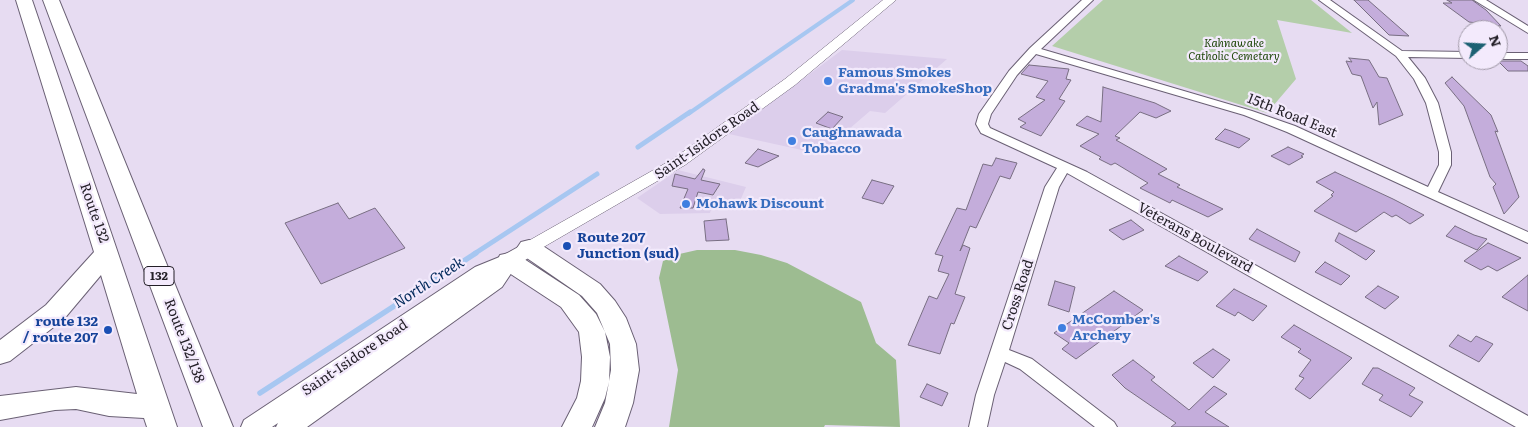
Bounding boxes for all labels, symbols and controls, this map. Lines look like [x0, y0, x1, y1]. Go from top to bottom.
north arrow [1458, 20, 1508, 70]
text: N [1485, 32, 1508, 49]
park label: Kahnawake Catholic Cemetary [1188, 37, 1280, 63]
place label: Famous Smokes Gradma's SmokeShop [838, 65, 992, 98]
marker: Famous Smokes Gradma's SmokeShop [822, 75, 834, 87]
street label: 15th Road East [1245, 90, 1339, 142]
street label: Saint-Isidore Road [652, 99, 762, 183]
place label: Caughnawada Tobacco [802, 125, 902, 158]
marker: Caughnawada Tobacco [786, 135, 798, 147]
street label: Route 132 [76, 181, 112, 245]
place label: Mohawk Discount [696, 196, 824, 212]
marker: Mohawk Discount [680, 198, 692, 210]
street label: Veterans Boulevard [1134, 199, 1256, 277]
place label: Route 207 Junction (sud) [577, 230, 679, 262]
marker: Route 207 Junction (sud) [561, 240, 573, 252]
water label: North Creek [390, 253, 468, 313]
street label: Cross Road [999, 257, 1037, 333]
road number: 132 [144, 266, 174, 286]
street label: Route 132/138 [160, 296, 208, 386]
place label: McComber's Archery [1072, 312, 1160, 344]
place label: route 132 / route 207 [23, 314, 98, 347]
street label: Saint-Isidore Road [299, 316, 411, 400]
marker: McComber's Archery [1056, 322, 1068, 334]
marker: route 132 / route 207 [102, 324, 114, 336]

